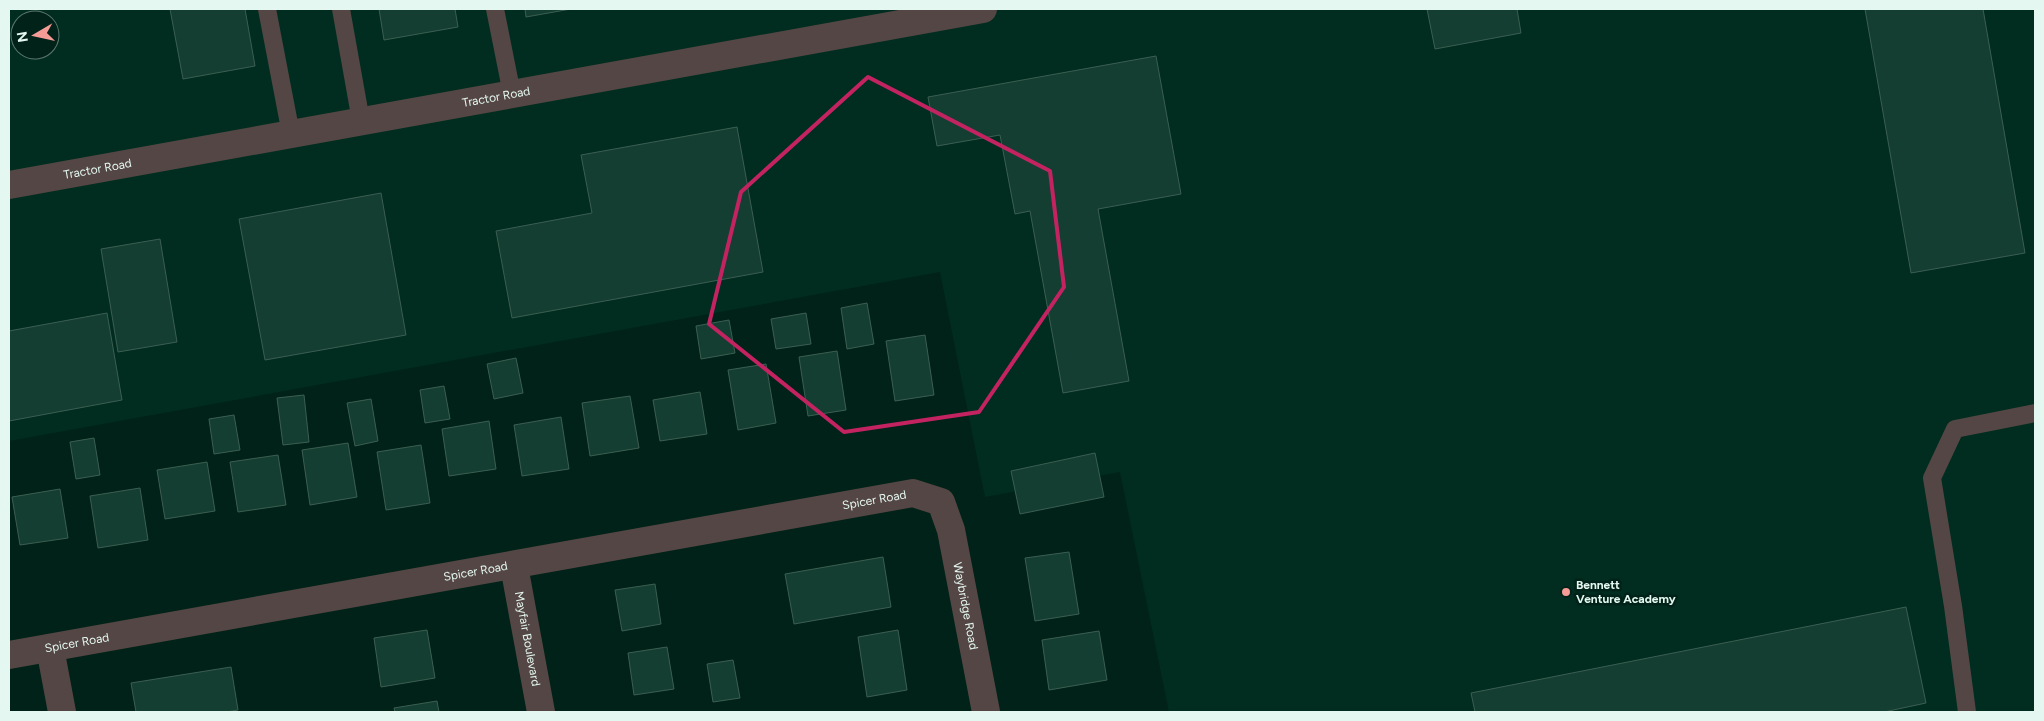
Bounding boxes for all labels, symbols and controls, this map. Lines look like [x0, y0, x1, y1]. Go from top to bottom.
north arrow [10, 10, 60, 60]
text: N [13, 30, 32, 44]
street label: Tractor Road [461, 84, 531, 110]
street label: Tractor Road [62, 156, 133, 182]
street label: Spicer Road [841, 487, 907, 513]
street label: Spicer Road [442, 559, 509, 584]
street label: Waybridge Road [950, 561, 981, 651]
place label: Bennett Venture Academy [1576, 578, 1676, 606]
marker: Bennett Venture Academy [1560, 586, 1572, 598]
street label: Mayfair Boulevard [512, 590, 543, 687]
street label: Spicer Road [44, 630, 110, 655]

